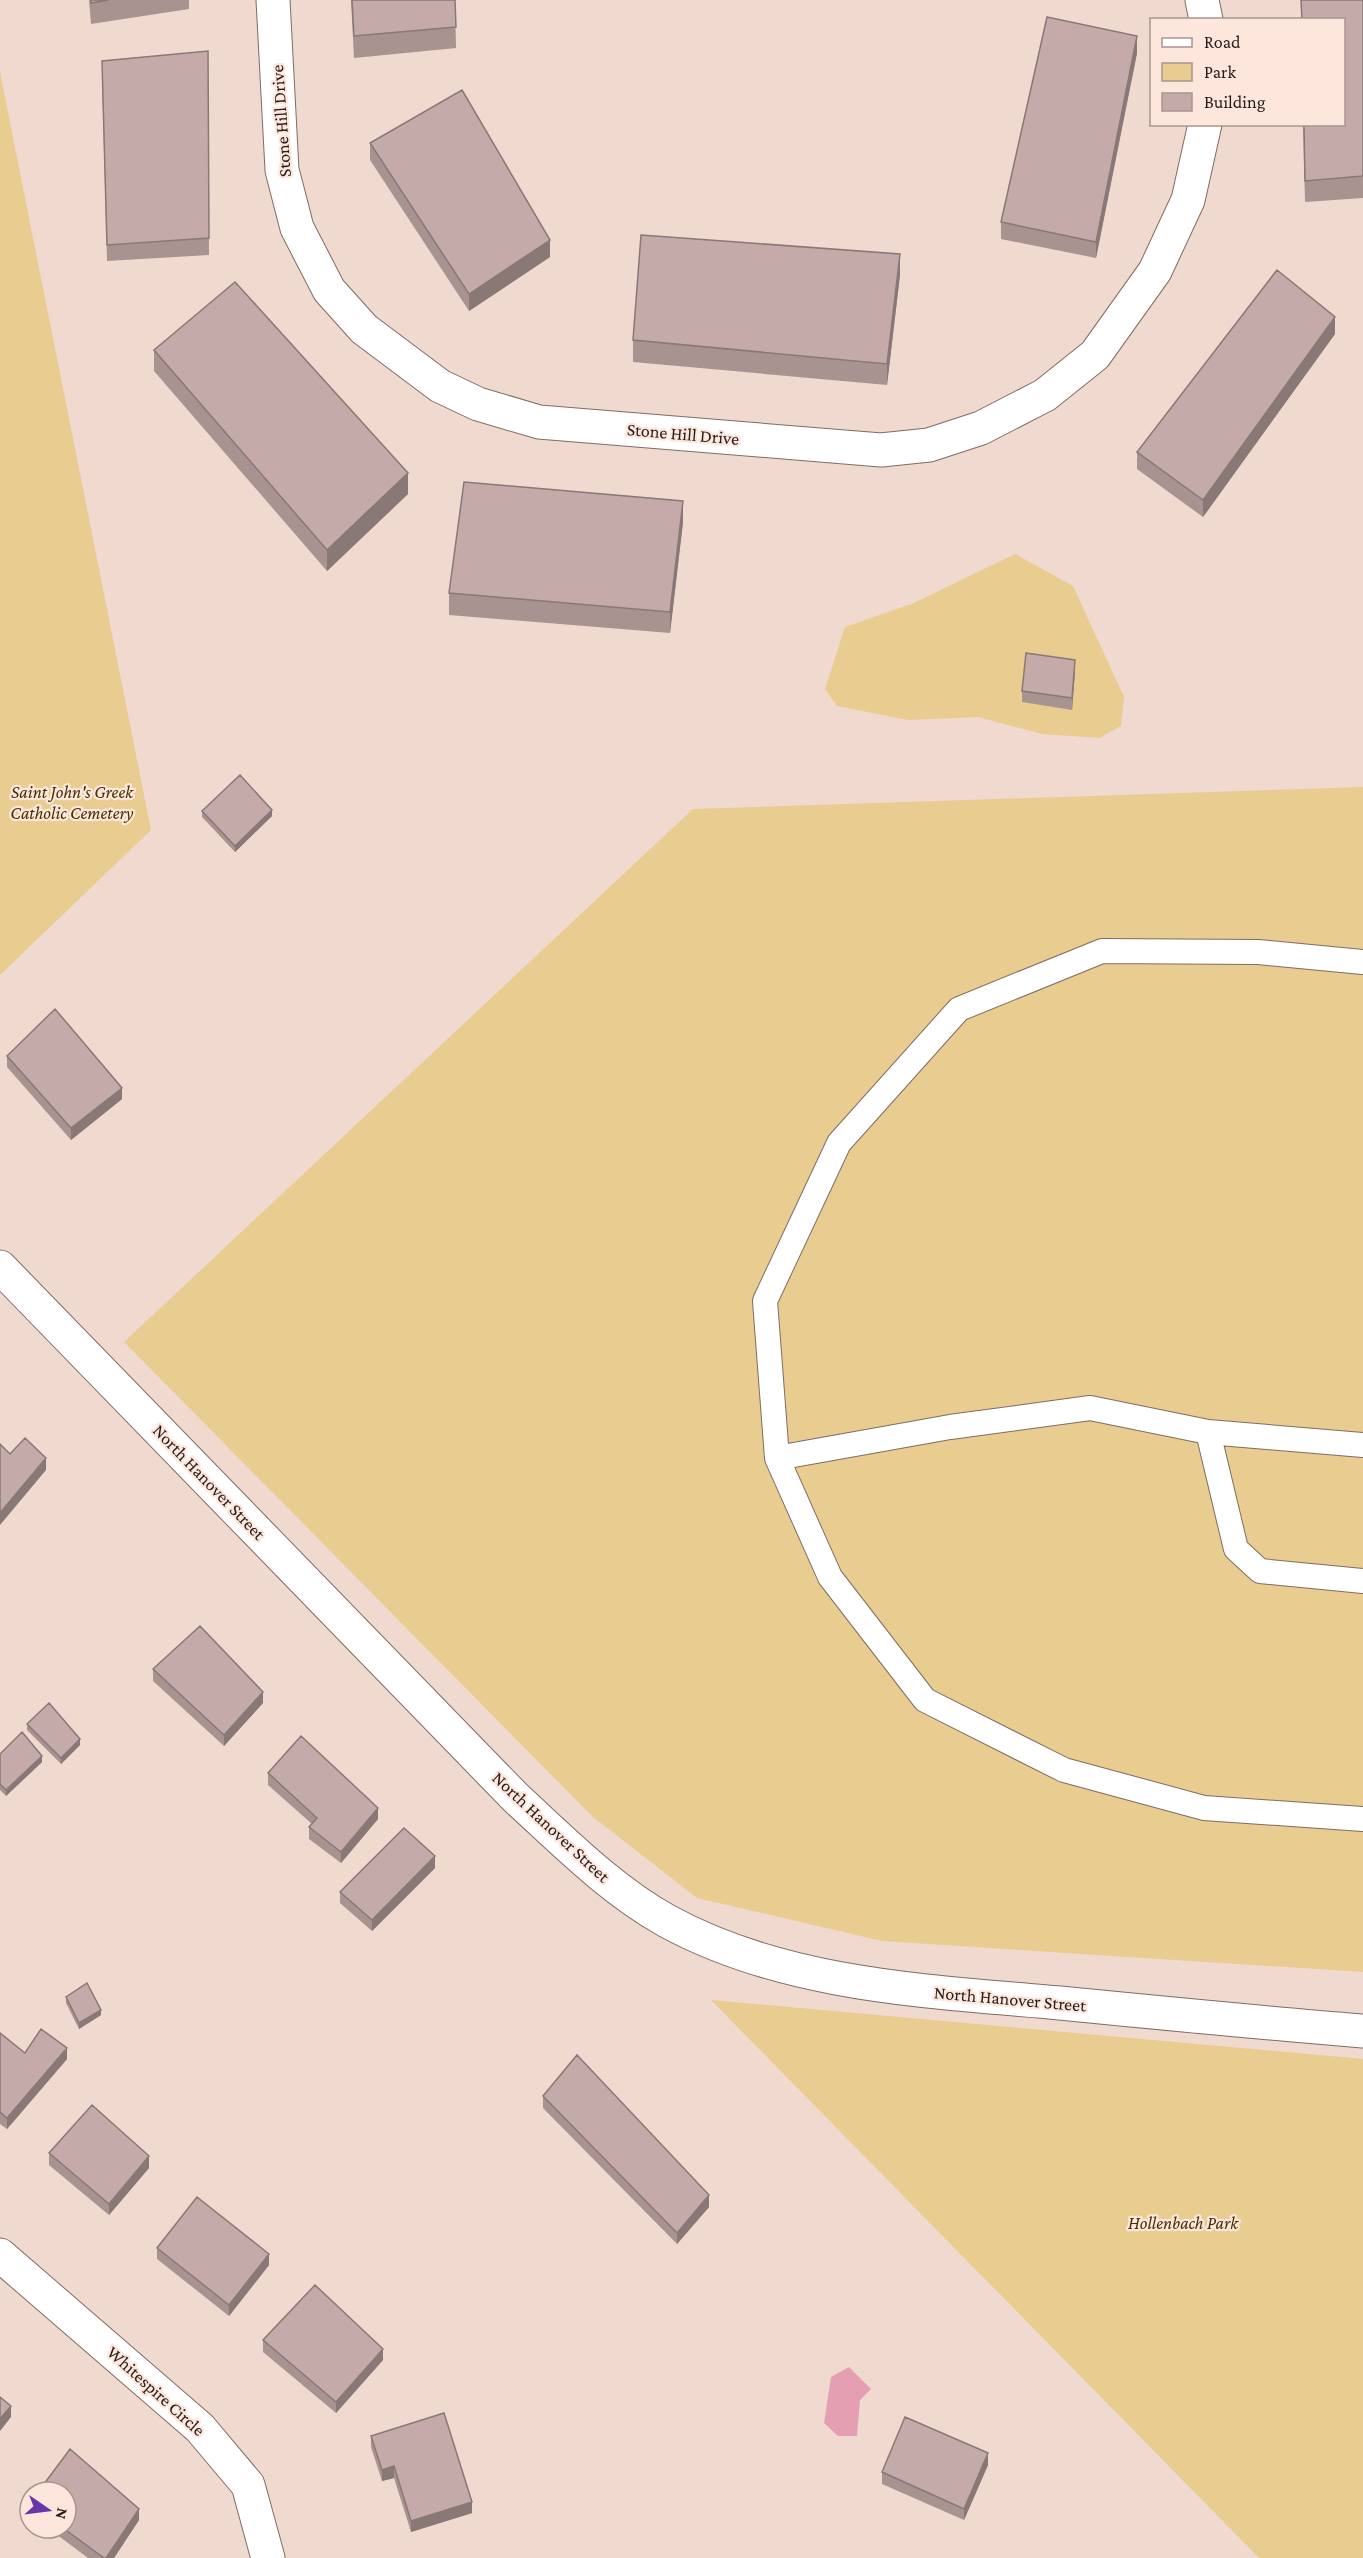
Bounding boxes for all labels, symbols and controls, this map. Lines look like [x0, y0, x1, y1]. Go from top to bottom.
legend [1150, 18, 1345, 126]
text: Road [1204, 32, 1241, 52]
text: Park [1204, 62, 1236, 82]
street label: Stone Hill Drive [267, 64, 295, 178]
text: Building [1204, 92, 1266, 112]
street label: Stone Hill Drive [626, 419, 740, 449]
park label: Saint John's Greek Catholic Cemetery [10, 782, 134, 823]
street label: North Hanover Street [149, 1420, 270, 1545]
street label: North Hanover Street [488, 1768, 614, 1887]
street label: North Hanover Street [933, 1982, 1088, 2016]
park label: Hollenbach Park [1128, 2213, 1239, 2233]
street label: Whitespire Circle [103, 2342, 209, 2440]
north arrow [18, 2480, 78, 2540]
text: N [52, 2506, 72, 2521]

